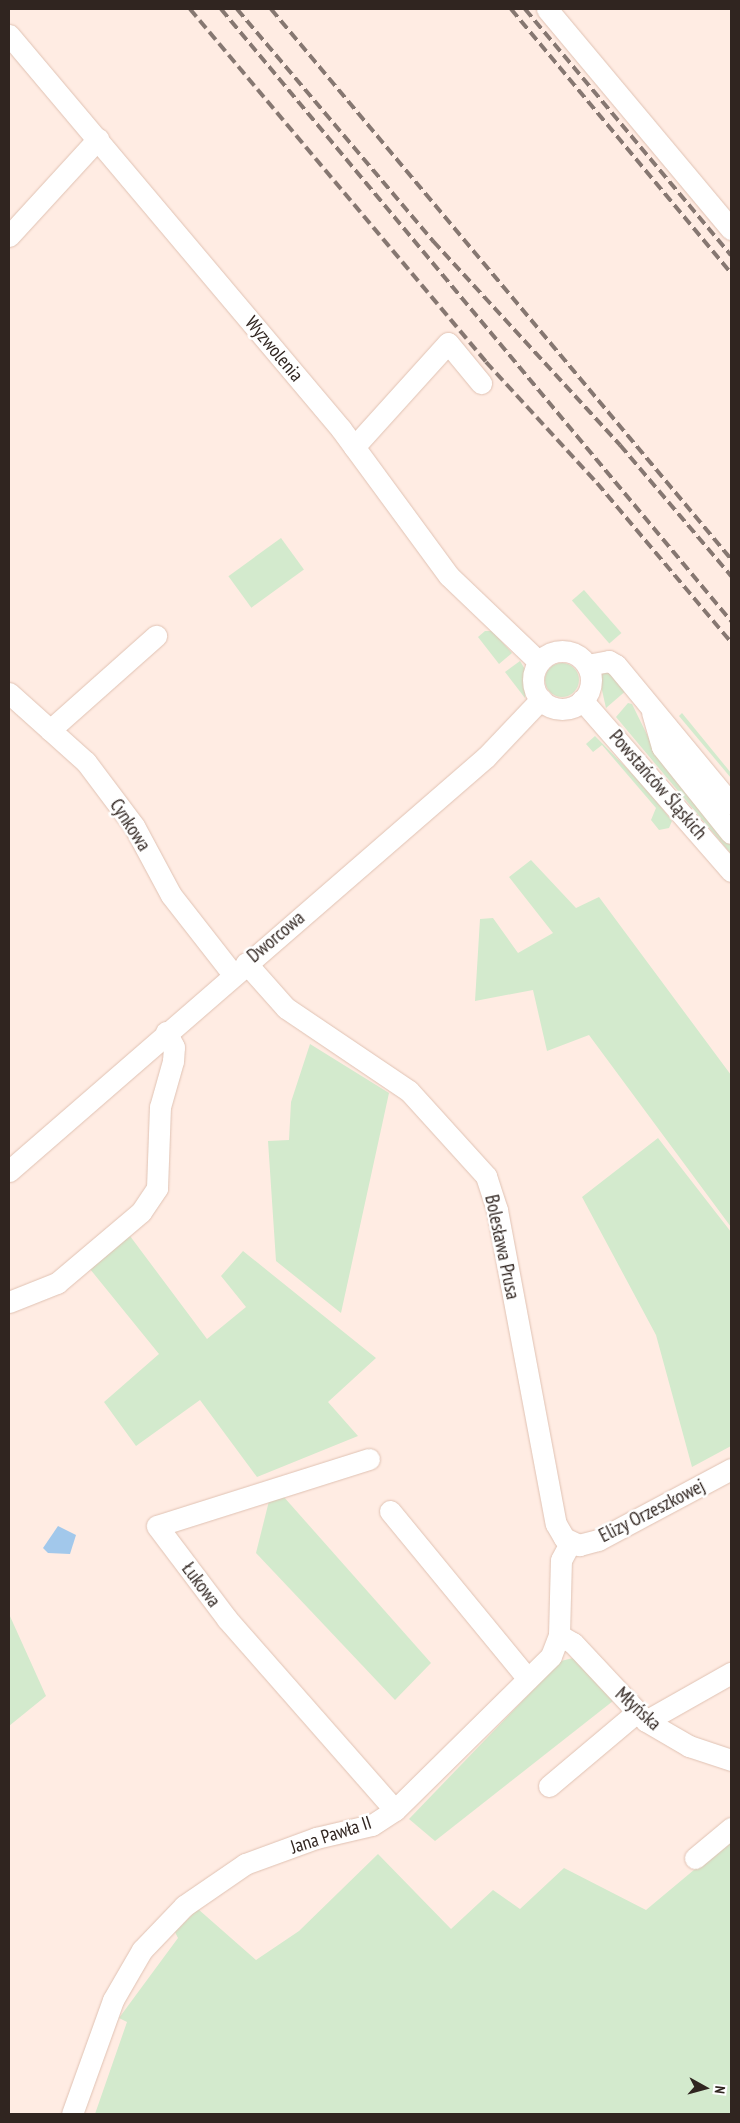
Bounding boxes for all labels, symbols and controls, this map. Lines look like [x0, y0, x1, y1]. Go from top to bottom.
street label: Wyzwolenia [240, 312, 308, 386]
street label: Powstańców Śląskich [604, 726, 712, 844]
street label: Cynkowa [105, 795, 155, 855]
street label: Dworcowa [243, 907, 309, 967]
street label: Bolesława Prusa [480, 1193, 524, 1301]
street label: Elizy Orzeszkowej [595, 1474, 709, 1548]
street label: Łukowa [177, 1558, 225, 1612]
street label: Młyńska [611, 1683, 665, 1735]
street label: Jana Pawła II [288, 1811, 374, 1859]
north arrow [680, 2063, 730, 2113]
text: N [710, 2085, 729, 2095]

